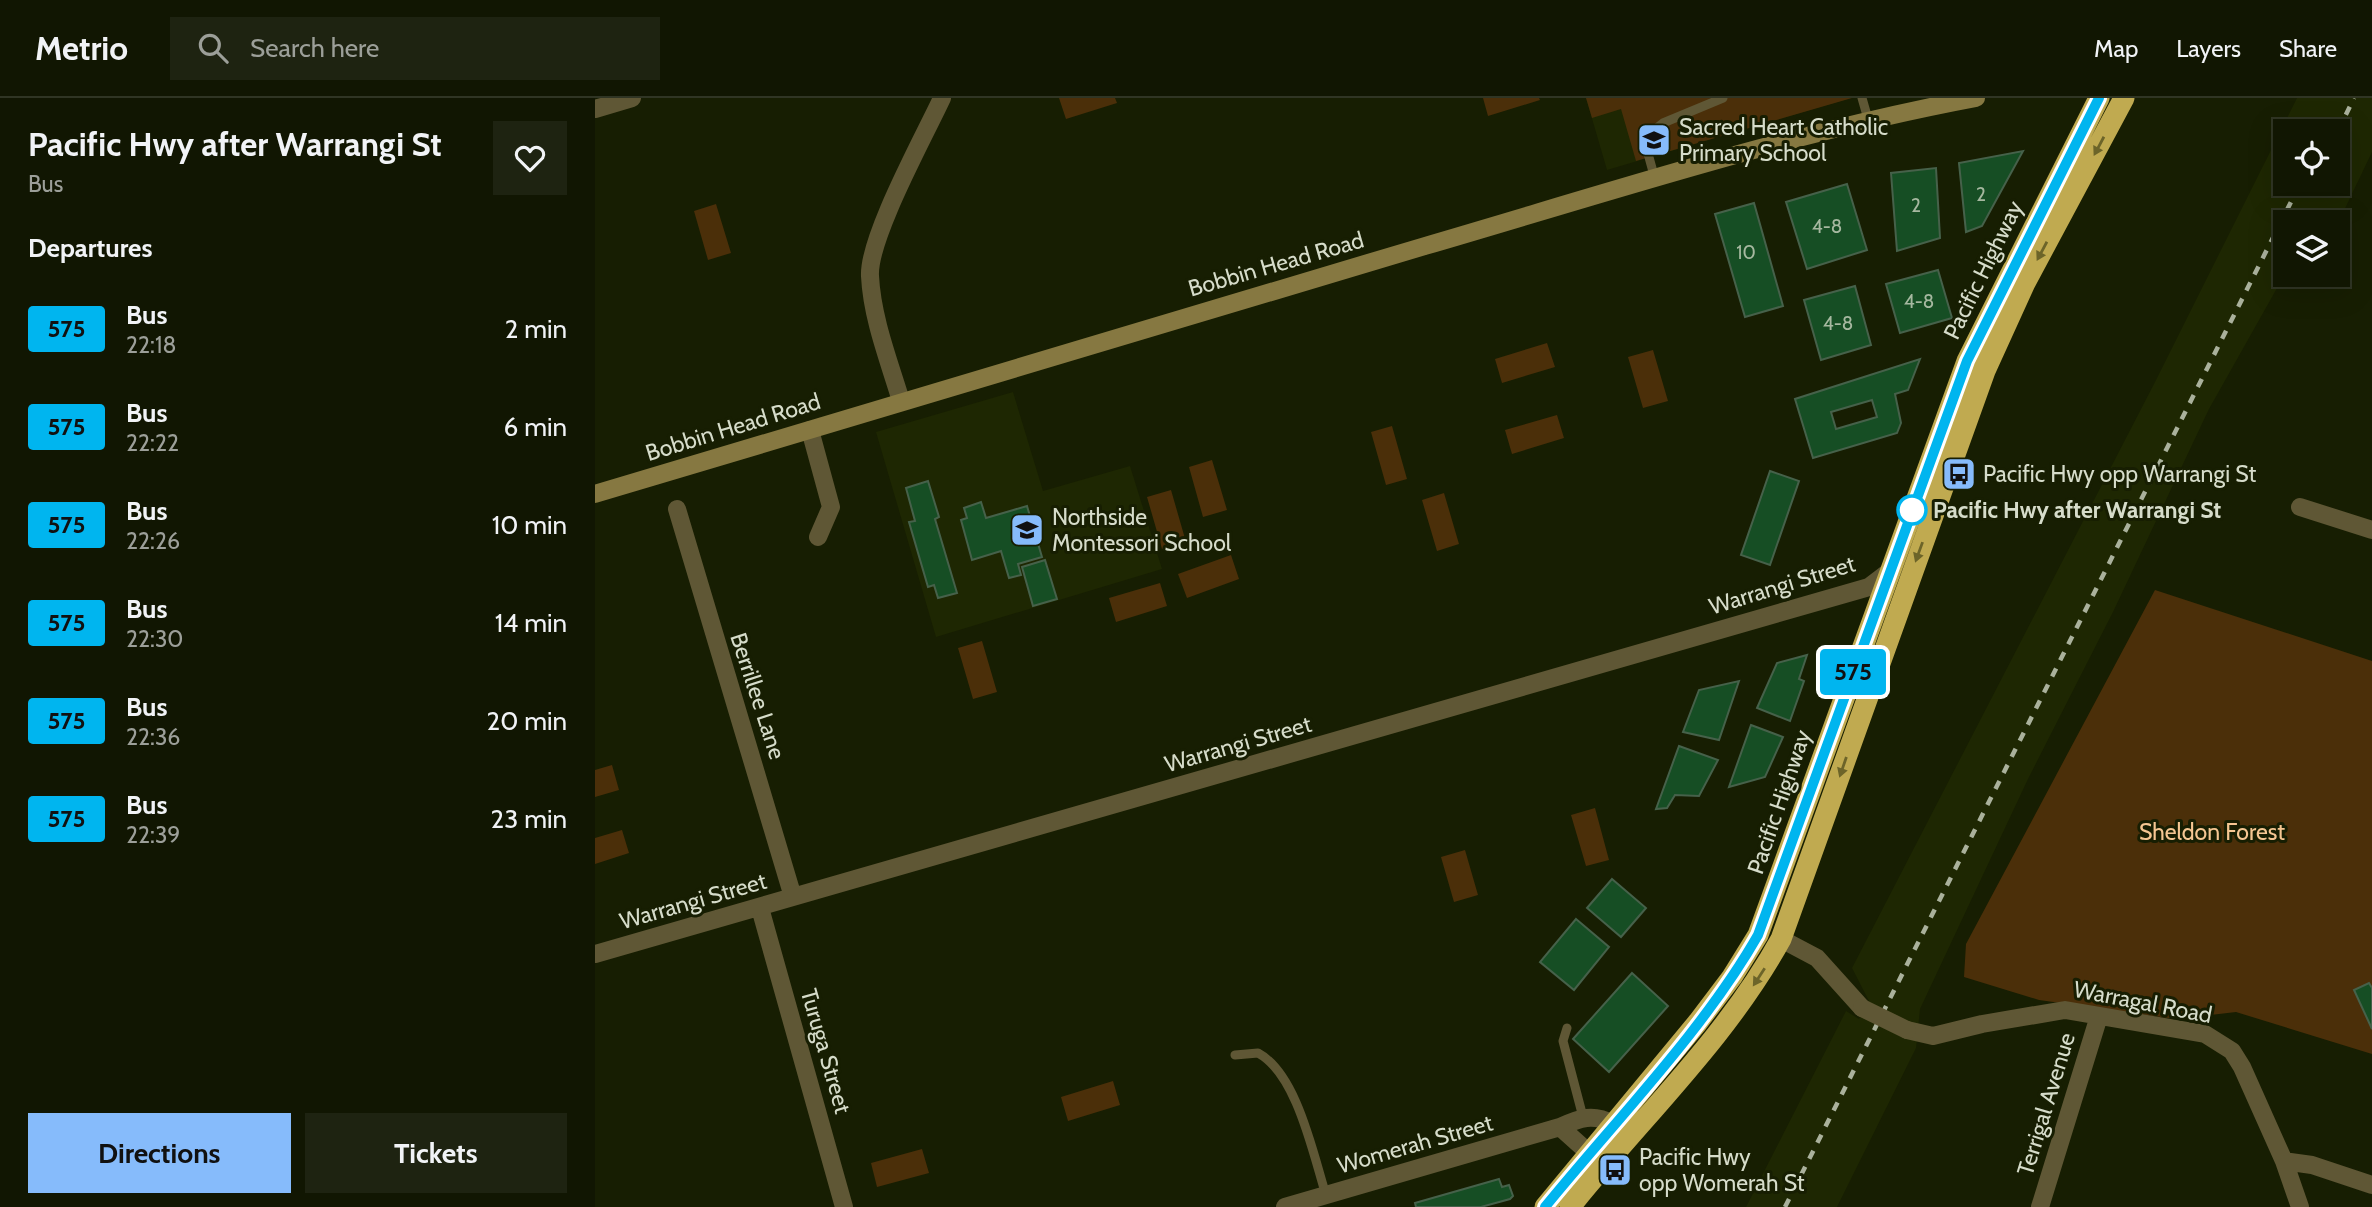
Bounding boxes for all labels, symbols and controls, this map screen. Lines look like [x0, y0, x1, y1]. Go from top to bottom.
search box [170, 17, 660, 80]
text: Metrio [35, 28, 128, 68]
icon: search [194, 29, 232, 67]
text: Search here [250, 32, 379, 64]
text: Map [2094, 34, 2138, 63]
text: Layers [2176, 34, 2241, 63]
text: Share [2279, 34, 2337, 63]
place label: Sacred Heart Catholic Primary School [1679, 113, 1888, 167]
map controls [2273, 119, 2350, 287]
button: locate [2273, 119, 2350, 196]
button: heart [493, 121, 567, 195]
school or university icon: Sacred Heart Catholic Primary School [1635, 121, 1673, 159]
text: Pacific Hwy after Warrangi St [28, 124, 442, 164]
one-way arrow [2093, 136, 2105, 156]
text: Bus [28, 170, 63, 198]
house number: 2 [1976, 183, 1986, 206]
house number: 2 [1911, 194, 1921, 217]
street label: Pacific Highway [1937, 196, 2029, 344]
button: layers [2273, 210, 2350, 287]
house number: 4-8 [1812, 215, 1842, 238]
street label: Bobbin Head Road [1185, 226, 1367, 302]
text: Departures [28, 232, 152, 264]
house number: 10 [1736, 241, 1756, 264]
one-way arrow [2037, 242, 2049, 262]
house number: 4-8 [1904, 290, 1934, 313]
text: Bus [126, 299, 167, 331]
house number: 4-8 [1823, 312, 1853, 335]
text: 2 min [505, 313, 567, 345]
text: 575 [47, 314, 86, 343]
text: 22:18 [126, 331, 176, 359]
street label: Bobbin Head Road [642, 387, 824, 467]
text: Bus [126, 397, 167, 429]
text: 6 min [504, 411, 567, 443]
text: 575 [47, 412, 86, 441]
text: 22:22 [126, 429, 179, 457]
bus stop icon: Pacific Hwy opp Warrangi St [1940, 455, 1978, 493]
place label: Pacific Hwy opp Warrangi St [1983, 460, 2256, 488]
text: Bus [126, 495, 167, 527]
marker: Pacific Hwy after Warrangi St [1897, 495, 1927, 525]
place label: Pacific Hwy after Warrangi St [1933, 496, 2221, 524]
place label: Northside Montessori School [1052, 503, 1232, 557]
text: 10 min [492, 509, 567, 541]
text: 575 [47, 510, 86, 539]
school or university icon: Northside Montessori School [1008, 511, 1046, 549]
text: 22:26 [126, 527, 180, 555]
one-way arrow [1913, 542, 1924, 563]
street label: Warrangi Street [1706, 549, 1859, 620]
text: Bus [126, 593, 167, 625]
text: 14 min [495, 607, 567, 639]
text: 575 [47, 608, 86, 637]
text: 22:30 [126, 625, 183, 653]
street label: Berrillee Lane [724, 629, 792, 763]
line badge: 575 [1813, 649, 1893, 695]
text: 575 [1834, 657, 1872, 686]
text: Bus [126, 691, 167, 723]
text: 20 min [487, 705, 567, 737]
text: 575 [47, 706, 86, 735]
street label: Warrangi Street [1161, 710, 1315, 778]
text: 22:36 [126, 723, 180, 751]
street label: Pacific Highway [1741, 726, 1817, 878]
one-way arrow [1837, 756, 1848, 777]
text: Bus [126, 789, 167, 821]
text: 23 min [491, 803, 567, 835]
text: 575 [47, 804, 86, 833]
park label: Sheldon Forest [2139, 818, 2285, 846]
text: 22:39 [126, 821, 180, 849]
street label: Warrangi Street [616, 867, 770, 935]
one-way arrow [1753, 968, 1766, 987]
street label: Warragal Road [2071, 975, 2215, 1029]
street label: Turuga Street [795, 985, 857, 1117]
street label: Terrigal Avenue [2011, 1029, 2081, 1179]
street label: Womerah Street [1334, 1108, 1496, 1180]
button: Directions [28, 1113, 291, 1193]
button: Tickets [305, 1113, 567, 1193]
place label: Pacific Hwy opp Womerah St [1639, 1143, 1805, 1197]
bus stop icon: Pacific Hwy opp Womerah St [1596, 1151, 1634, 1189]

